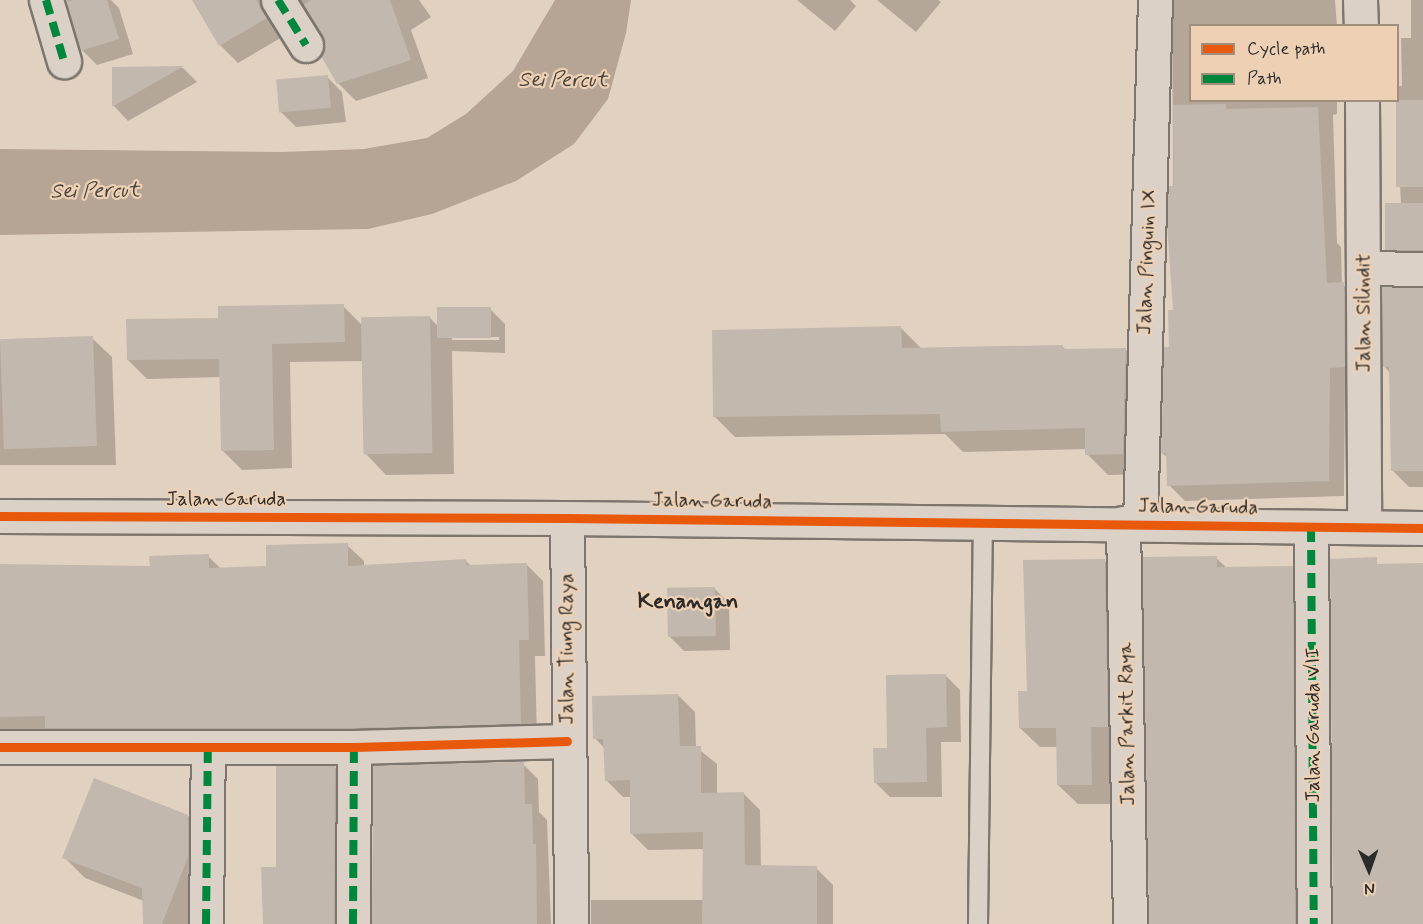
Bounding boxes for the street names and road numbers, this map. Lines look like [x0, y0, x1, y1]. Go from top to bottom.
street label: Jalan Pinguin IX [1132, 189, 1162, 335]
street label: Jalan Silindit [1352, 254, 1376, 372]
street label: Jalan Garuda [167, 487, 285, 511]
street label: Jalan Garuda [653, 488, 771, 514]
street label: Jalan Garuda [1139, 494, 1257, 520]
street label: Jalan Tiung Raya [555, 576, 579, 722]
street label: Jalan Parkit Raya [1114, 643, 1140, 805]
street label: Jalan Garuda VII [1301, 646, 1325, 804]

